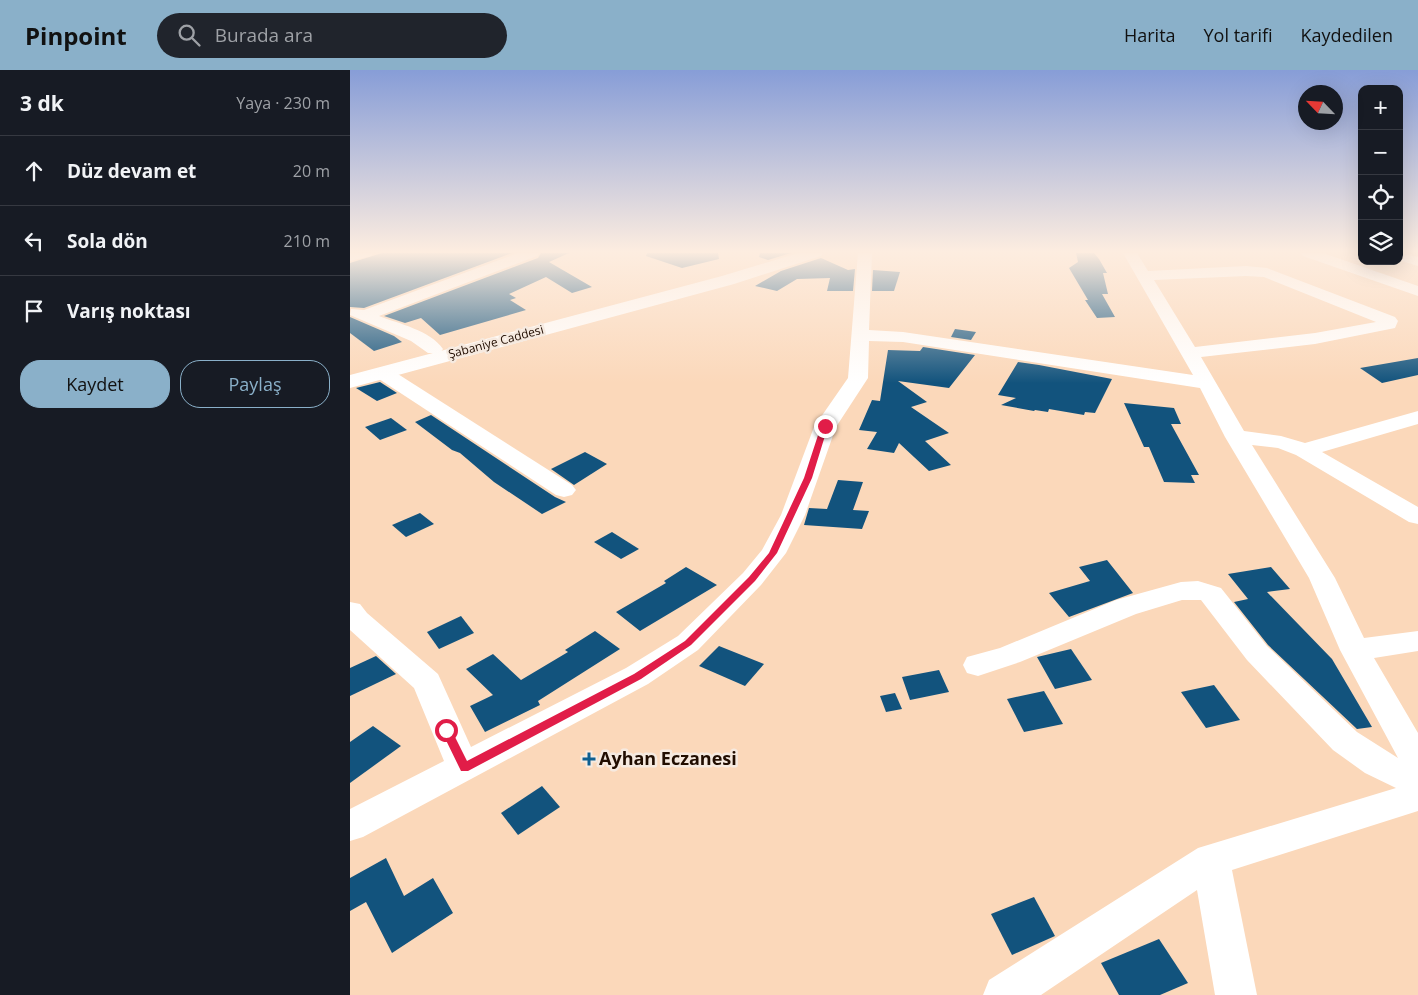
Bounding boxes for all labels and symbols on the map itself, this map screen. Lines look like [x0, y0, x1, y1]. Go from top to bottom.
north arrow [1298, 85, 1343, 130]
street label: Şabaniye Caddesi [446, 321, 545, 362]
route end [814, 415, 837, 438]
route start [435, 719, 458, 742]
place label: Ayhan Eczanesi [599, 746, 737, 770]
marker: Ayhan Eczanesi [583, 753, 595, 765]

